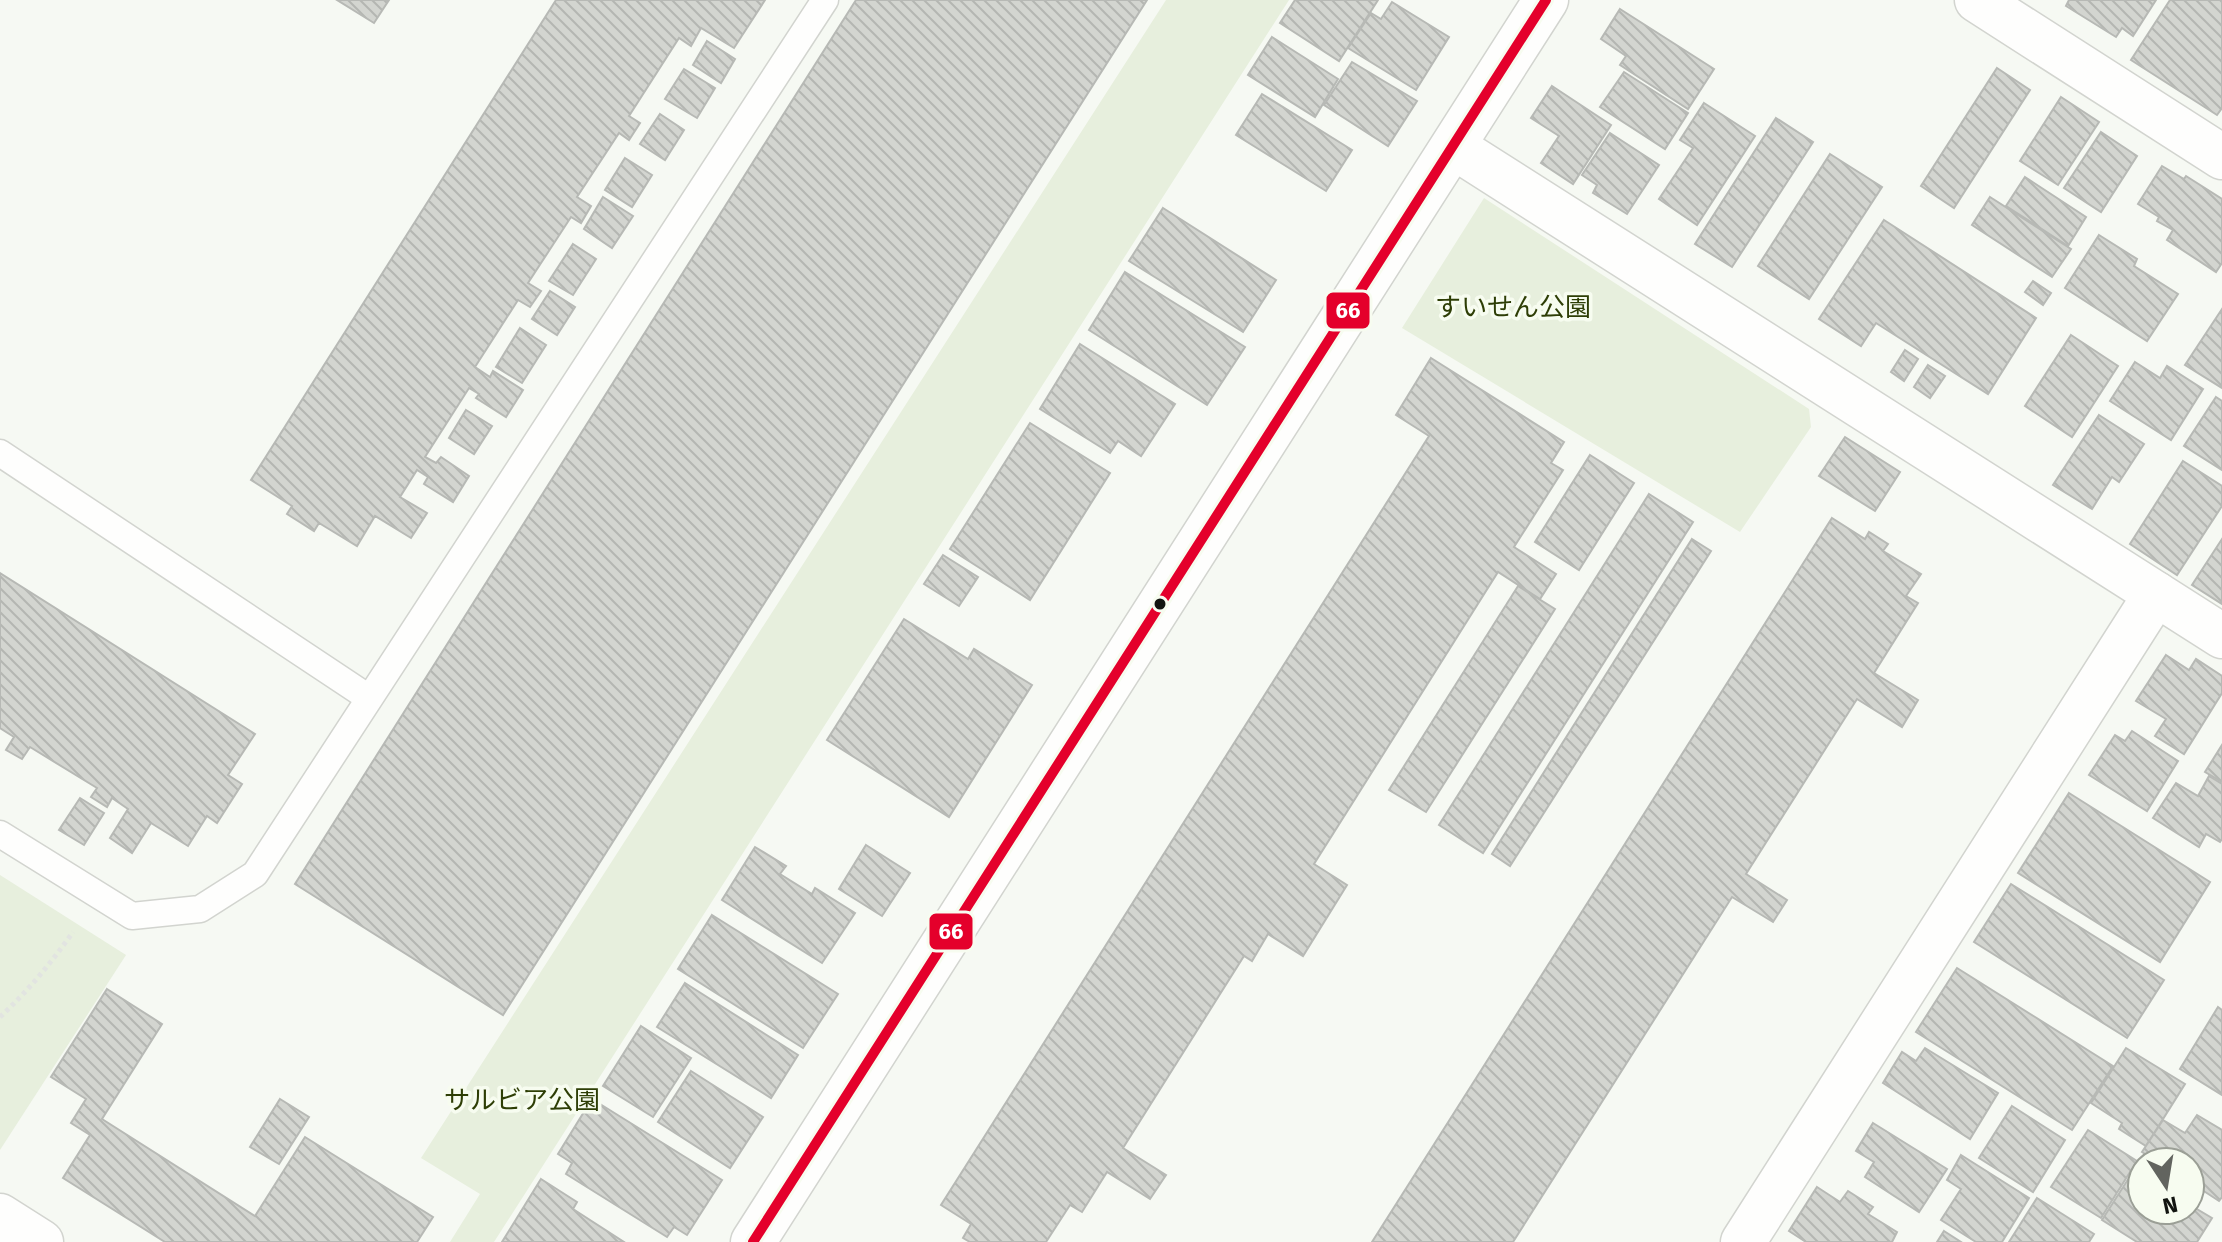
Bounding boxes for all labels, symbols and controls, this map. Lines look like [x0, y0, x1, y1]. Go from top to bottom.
line badge: 66 [1325, 291, 1371, 330]
park label: すいせん公園 [1435, 292, 1591, 323]
text: 66 [1336, 297, 1360, 324]
unlabelled marker [1152, 596, 1168, 612]
line badge: 66 [928, 912, 974, 951]
text: 66 [939, 918, 963, 945]
park label: サルビア公園 [444, 1085, 600, 1116]
north arrow [2126, 1146, 2206, 1226]
text: N [2160, 1190, 2180, 1220]

